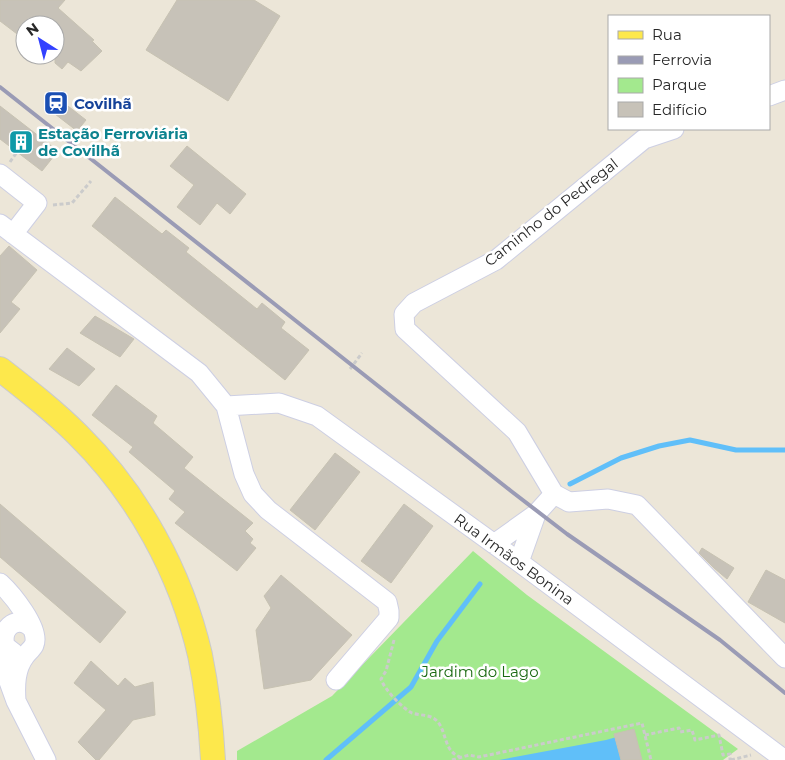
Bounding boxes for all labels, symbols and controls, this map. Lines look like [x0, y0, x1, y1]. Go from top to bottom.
north arrow [15, 15, 65, 65]
legend [608, 15, 770, 130]
text: N [22, 19, 42, 40]
text: Rua [652, 25, 682, 44]
text: Ferrovia [652, 50, 712, 69]
text: Parque [652, 75, 707, 94]
station icon: Covilhã [43, 90, 69, 116]
place label: Covilhã [74, 94, 132, 113]
text: Edifício [652, 100, 707, 119]
place label: Estação Ferroviária de Covilhã [38, 124, 188, 160]
building icon: Estação Ferroviária de Covilhã [8, 129, 34, 155]
street label: Caminho do Pedregal [480, 154, 622, 270]
street label: Rua Irmãos Bonina [450, 509, 578, 609]
park label: Jardim do Lago [420, 662, 539, 681]

